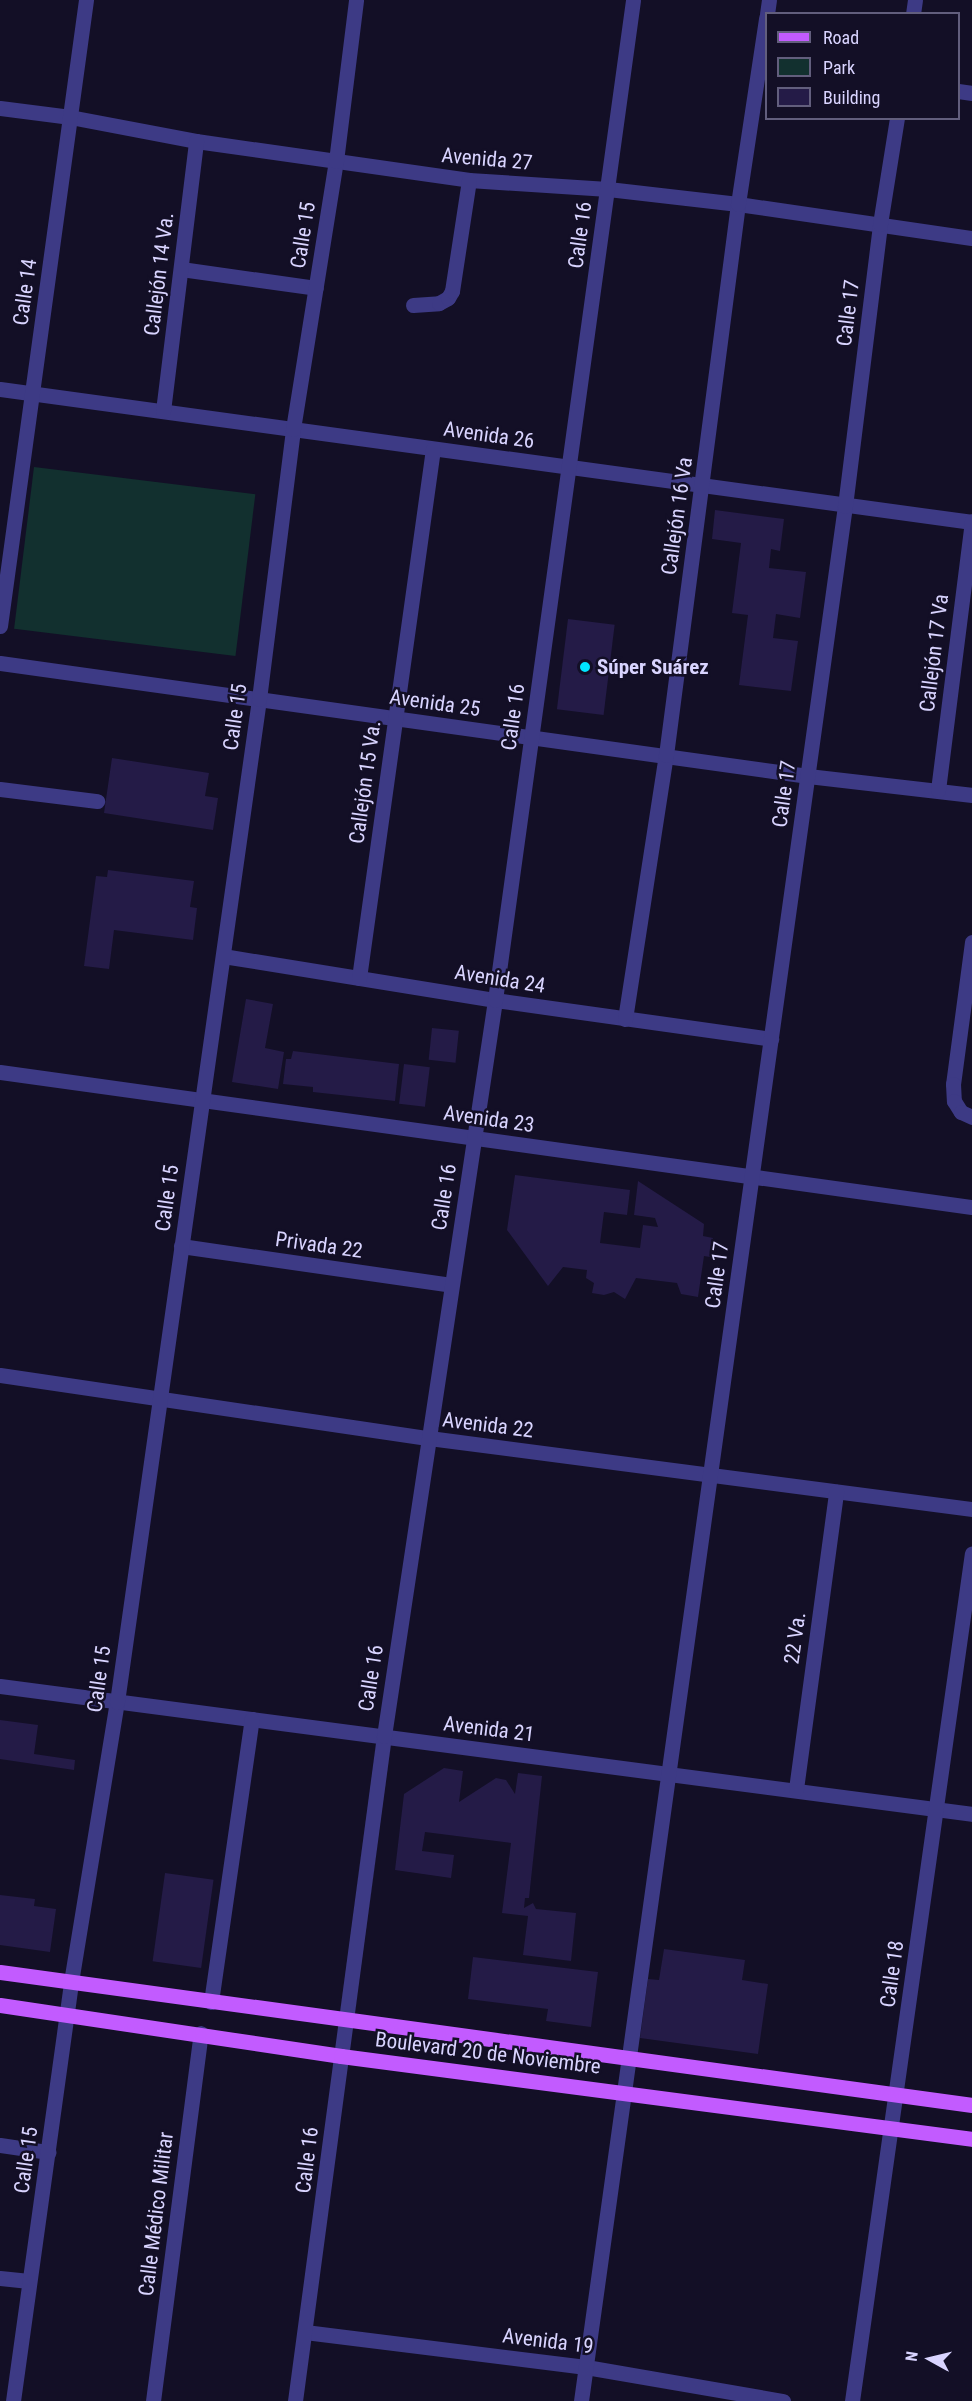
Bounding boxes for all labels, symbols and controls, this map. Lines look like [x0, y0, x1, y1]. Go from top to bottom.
legend [765, 12, 960, 120]
text: Road [823, 27, 859, 48]
text: Park [823, 57, 855, 78]
text: Building [823, 87, 880, 108]
street label: Avenida 27 [440, 142, 534, 176]
street label: Calle 15 [285, 200, 321, 270]
street label: Calle 16 [563, 200, 597, 270]
street label: Callejón 14 Va. [139, 211, 179, 337]
street label: Calle 14 [8, 257, 42, 327]
street label: Calle 17 [831, 278, 865, 348]
street label: Avenida 26 [442, 416, 536, 454]
street label: Callejón 16 Va [656, 456, 698, 576]
street label: Callejón 17 Va [914, 593, 954, 713]
place label: Súper Suárez [597, 654, 709, 680]
marker: Súper Suárez [578, 660, 592, 674]
street label: Calle 15 [218, 682, 252, 752]
street label: Calle 16 [496, 682, 530, 752]
street label: Avenida 25 [388, 684, 482, 722]
street label: Callejón 15 Va. [344, 719, 386, 845]
street label: Calle 17 [767, 759, 801, 829]
street label: Avenida 24 [453, 959, 547, 999]
street label: Avenida 23 [442, 1100, 536, 1138]
street label: Calle 16 [426, 1162, 462, 1232]
street label: Calle 15 [150, 1163, 184, 1233]
street label: Privada 22 [274, 1226, 364, 1264]
street label: Calle 17 [700, 1240, 734, 1310]
street label: Avenida 22 [441, 1407, 535, 1443]
street label: 22 Va. [779, 1610, 811, 1666]
street label: Calle 16 [353, 1643, 389, 1713]
street label: Calle 15 [82, 1644, 116, 1714]
street label: Avenida 21 [442, 1711, 536, 1747]
street label: Calle 18 [875, 1939, 909, 2009]
street label: Boulevard 20 de Noviembre [374, 2027, 602, 2079]
street label: Calle 15 [9, 2125, 43, 2195]
street label: Calle 16 [290, 2125, 324, 2195]
street label: Calle Médico Militar [133, 2130, 179, 2298]
street label: Avenida 19 [501, 2323, 595, 2359]
north arrow [900, 2329, 960, 2389]
text: N [902, 2350, 922, 2363]

